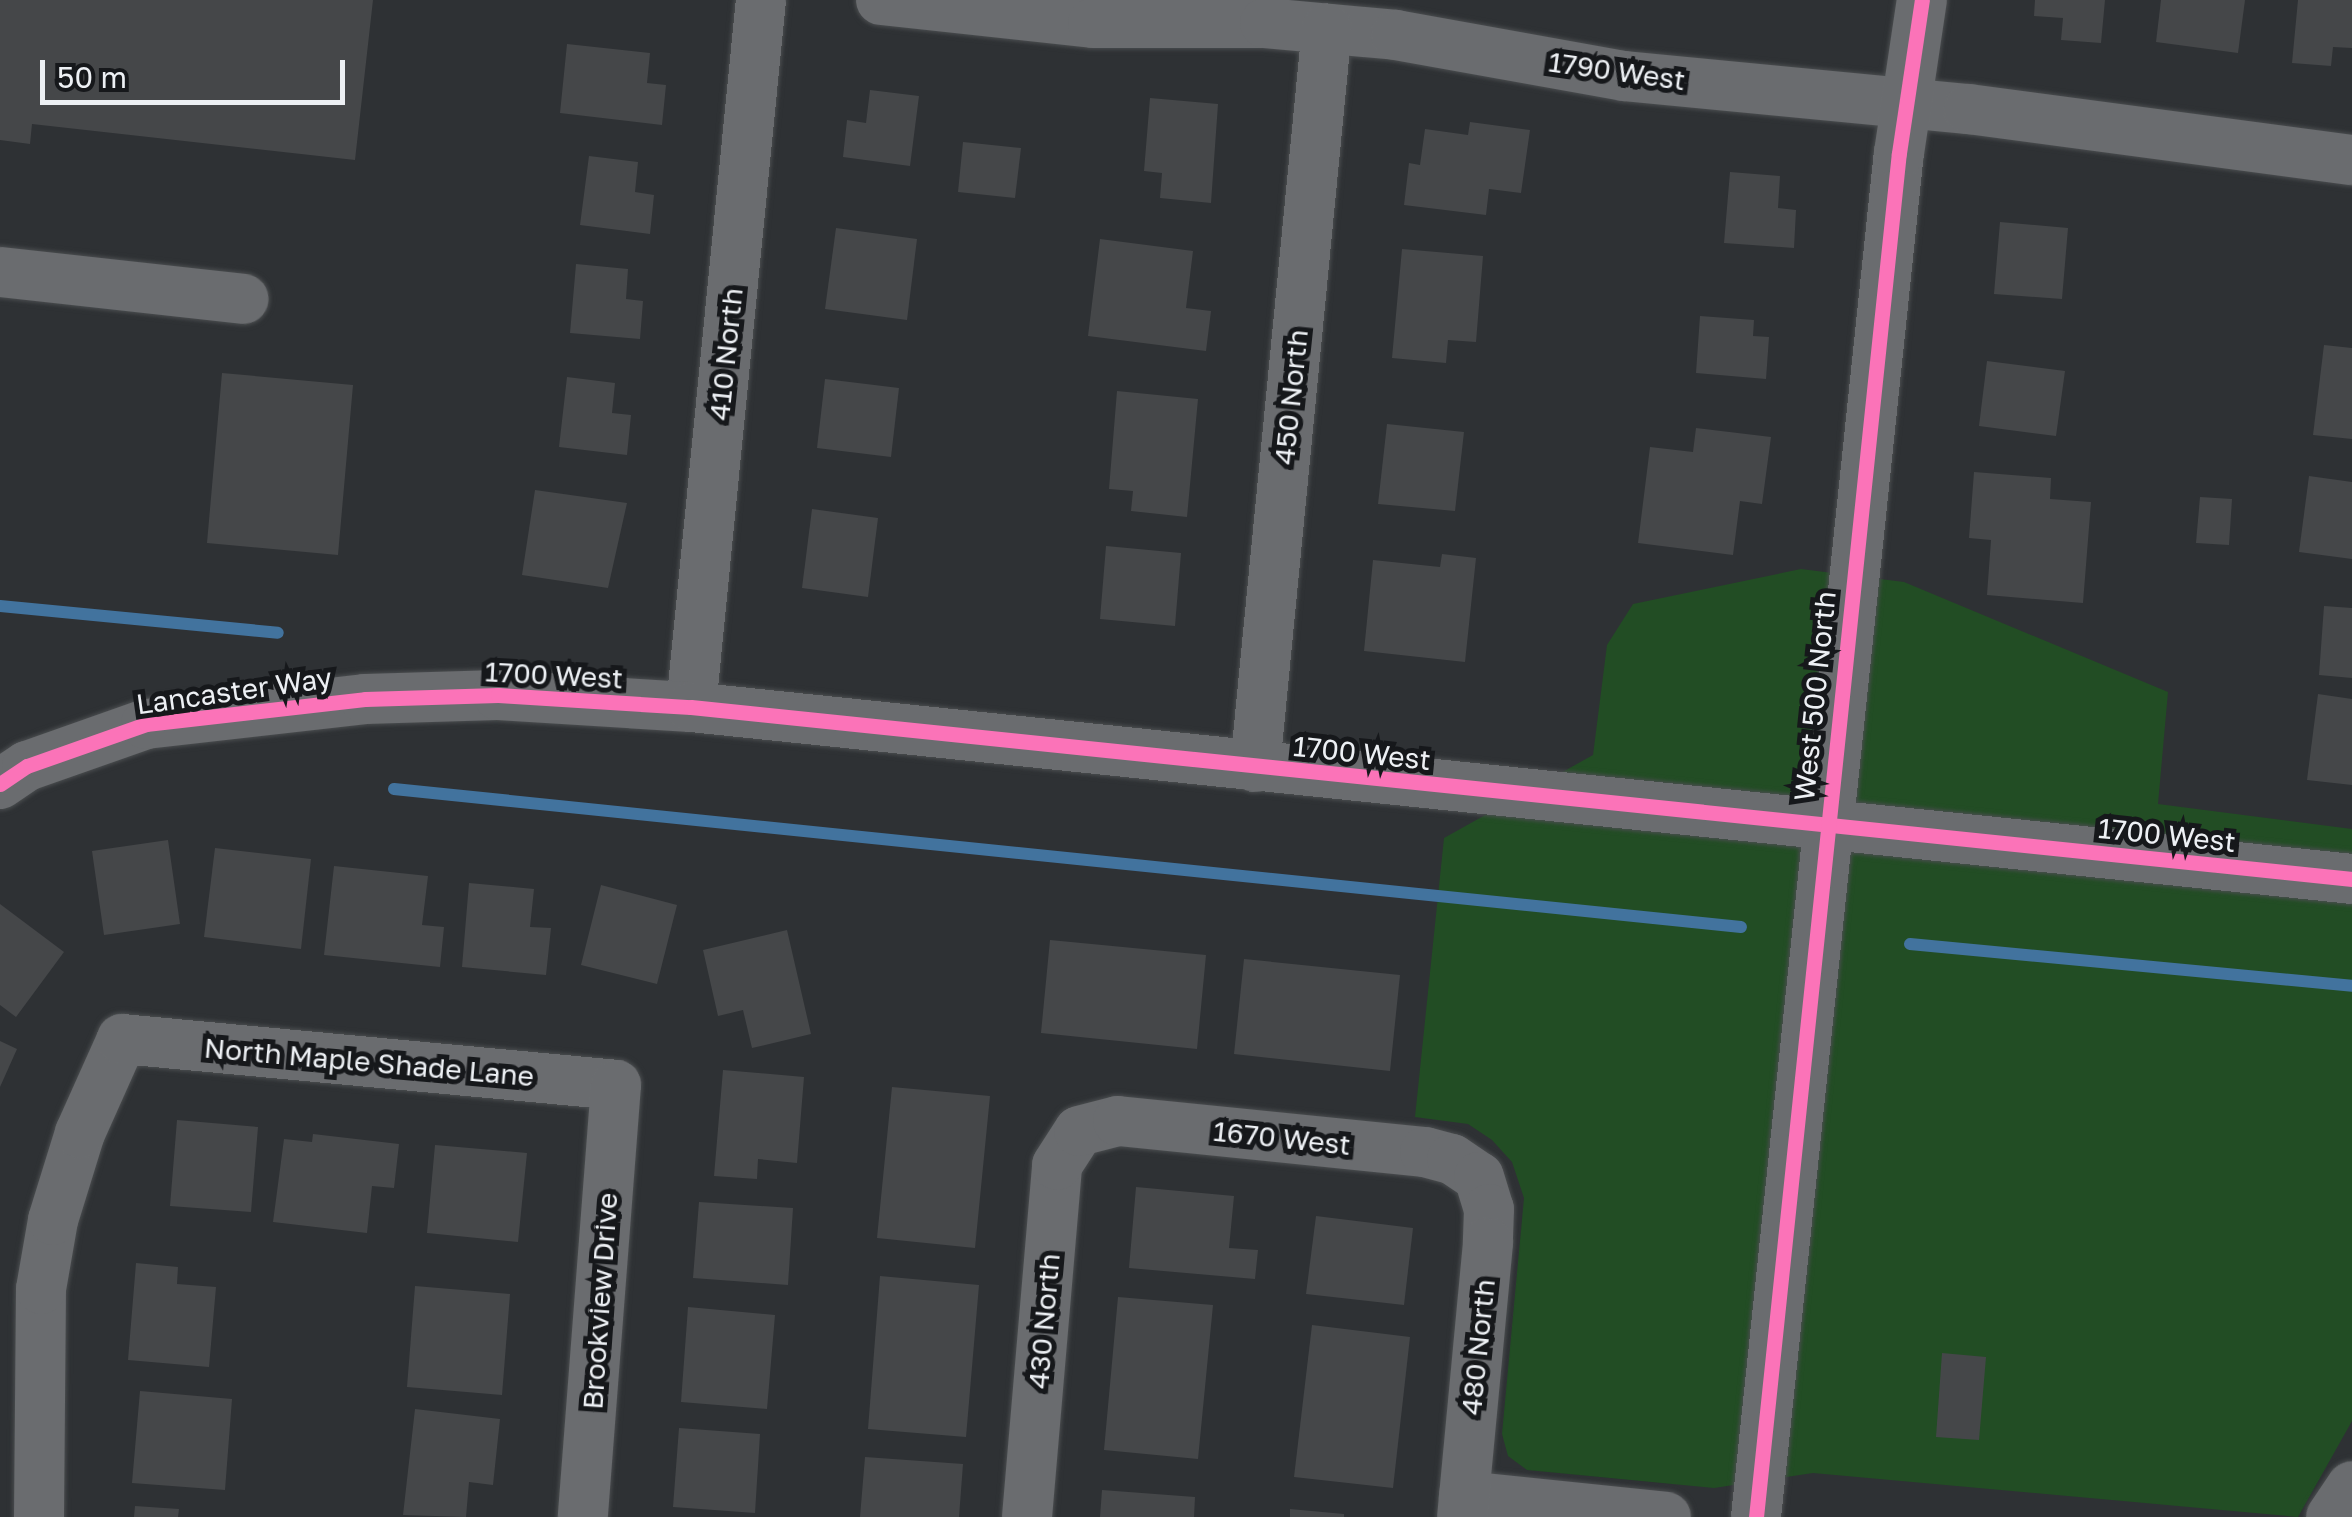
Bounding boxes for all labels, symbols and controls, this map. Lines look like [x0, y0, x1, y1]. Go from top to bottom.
scale bar [45, 40, 350, 102]
street label: 1790 West [1546, 45, 1688, 97]
text: 50 m [57, 59, 127, 95]
street label: 410 North [702, 286, 750, 422]
street label: 450 North [1267, 328, 1315, 466]
street label: West 500 North [1787, 589, 1843, 803]
street label: 1700 West [484, 655, 624, 695]
street label: Lancaster Way [134, 661, 334, 721]
street label: 1700 West [1292, 729, 1432, 777]
street label: 1700 West [2097, 811, 2237, 859]
street label: North Maple Shade Lane [203, 1031, 535, 1093]
street label: 1670 West [1212, 1114, 1352, 1162]
street label: Brookview Drive [576, 1191, 624, 1411]
street label: 430 North [1021, 1252, 1067, 1390]
street label: 480 North [1454, 1277, 1502, 1417]

